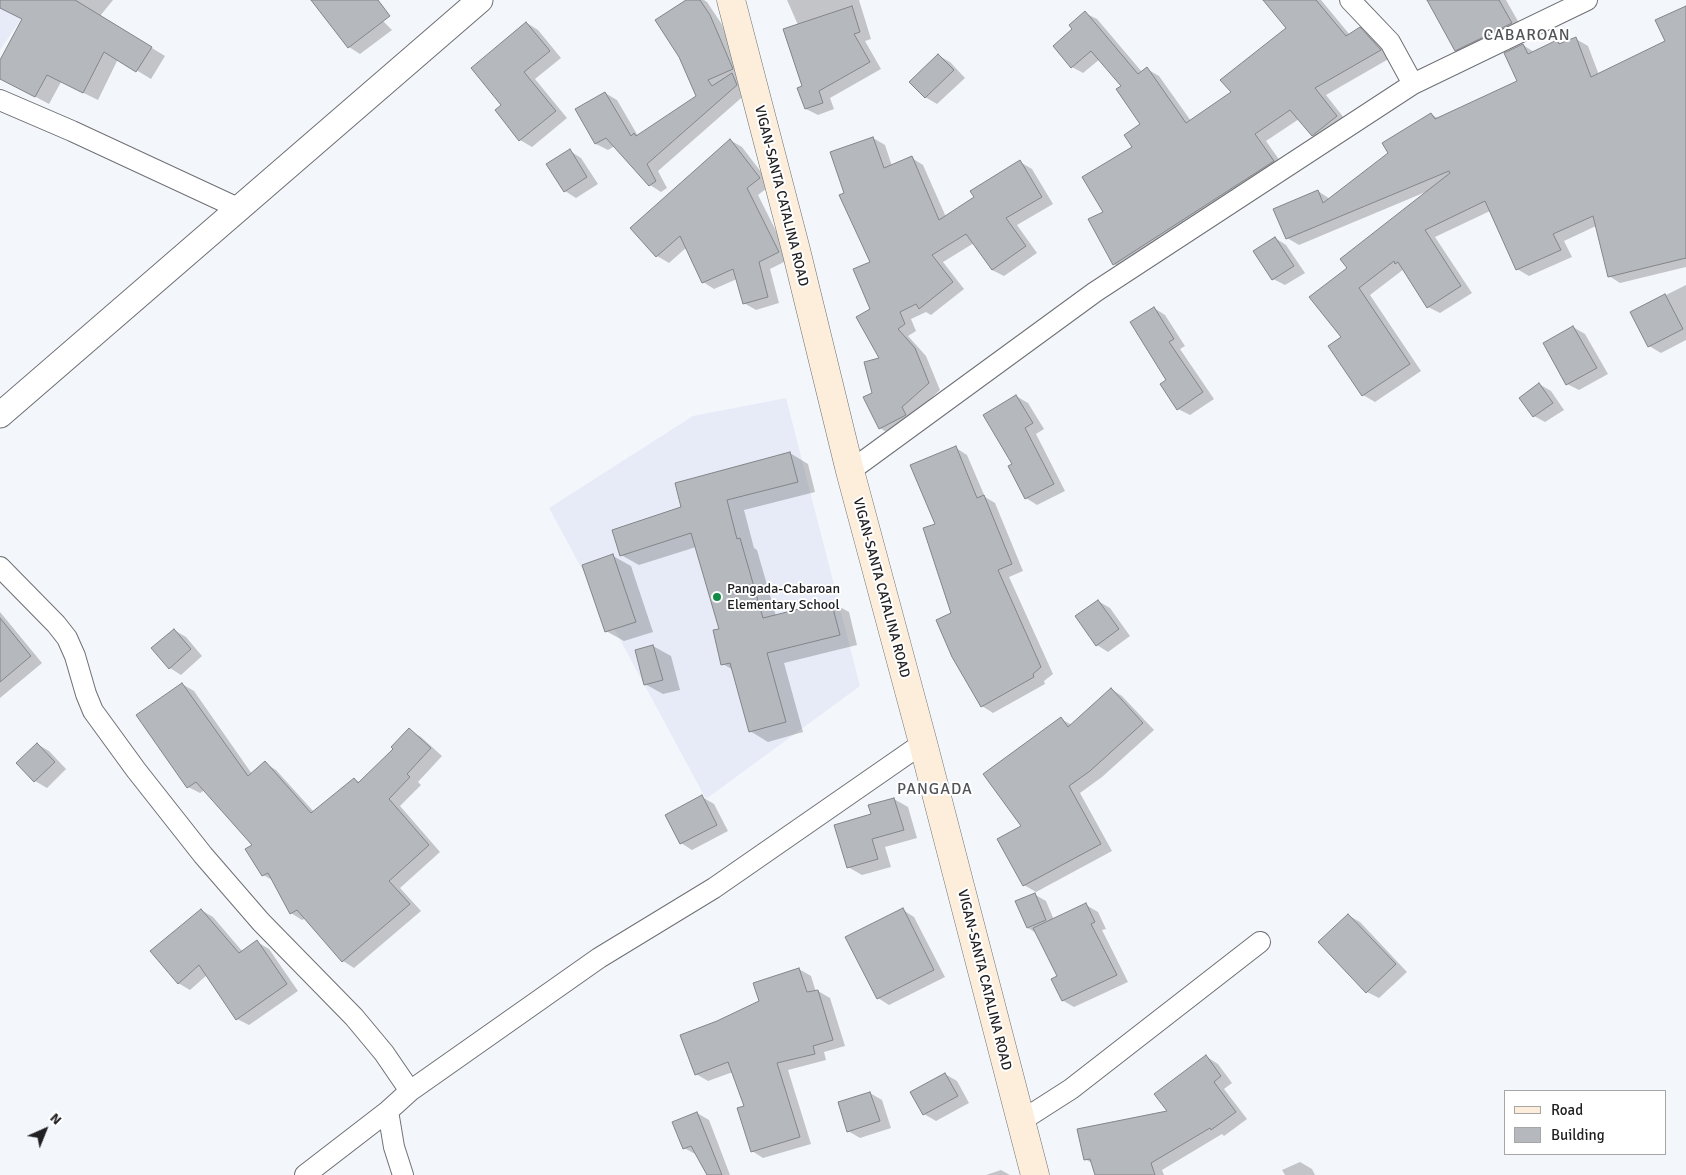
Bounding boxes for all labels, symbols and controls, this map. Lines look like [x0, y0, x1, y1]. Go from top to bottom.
district label: CABAROAN [1482, 26, 1572, 46]
street label: VIGAN-SANTA CATALINA ROAD [750, 104, 812, 288]
street label: VIGAN-SANTA CATALINA ROAD [849, 496, 913, 680]
place label: Pangada-Cabaroan Elementary School [727, 581, 840, 614]
marker: Pangada-Cabaroan Elementary School [711, 591, 723, 603]
district label: PANGADA [896, 780, 974, 800]
street label: VIGAN-SANTA CATALINA ROAD [953, 888, 1015, 1072]
legend [1504, 1090, 1666, 1155]
text: Road [1551, 1101, 1583, 1119]
north arrow [20, 1105, 70, 1155]
text: N [46, 1109, 65, 1128]
text: Building [1551, 1126, 1605, 1144]

